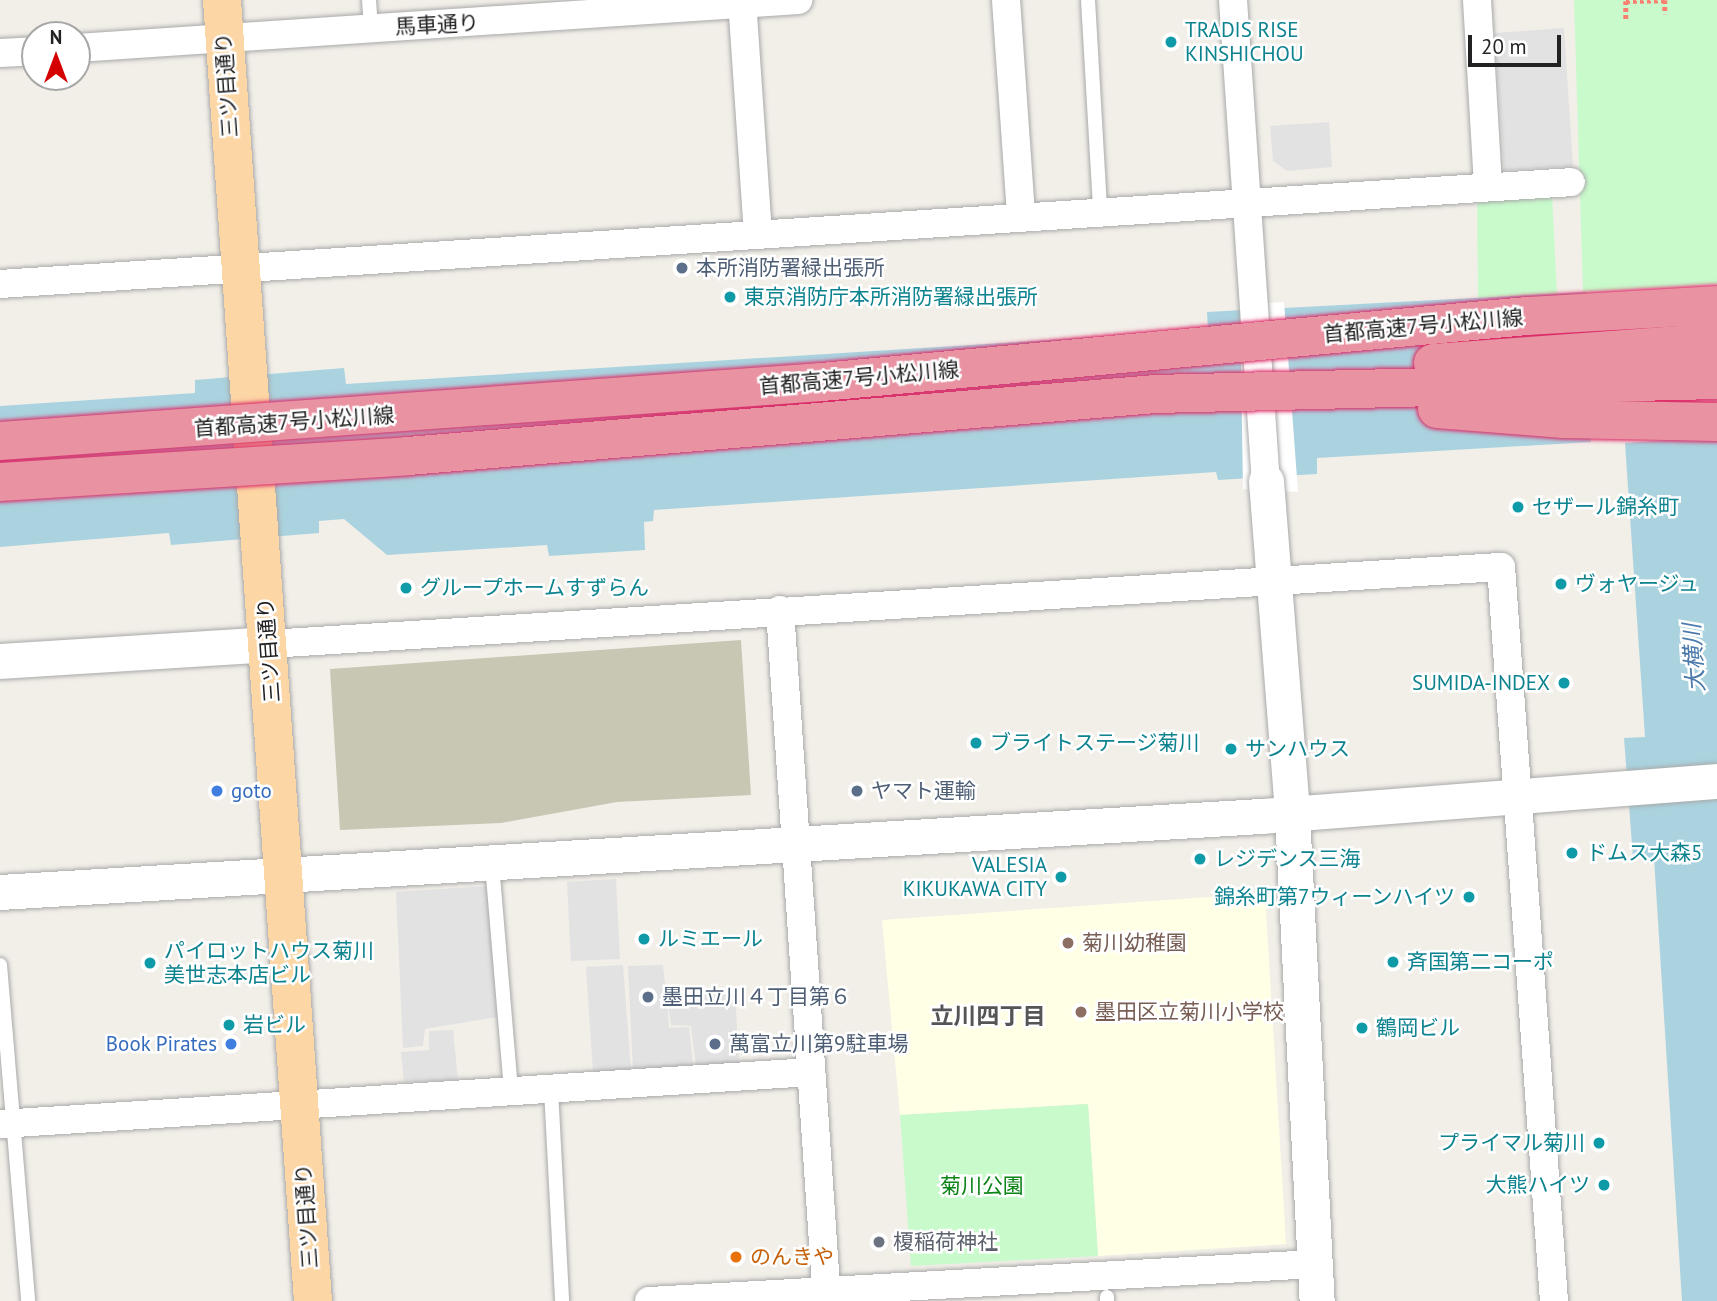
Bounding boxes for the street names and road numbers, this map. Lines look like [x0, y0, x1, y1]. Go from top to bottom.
street label: 馬車通り [394, 10, 480, 40]
street label: 三ツ目通り [211, 32, 243, 138]
street label: 首都高速7号小松川線 [1322, 305, 1524, 347]
street label: 首都高速7号小松川線 [758, 357, 960, 399]
street label: 首都高速7号小松川線 [193, 402, 395, 442]
street label: 三ツ目通り [253, 597, 285, 703]
street label: 三ツ目通り [291, 1163, 323, 1269]

